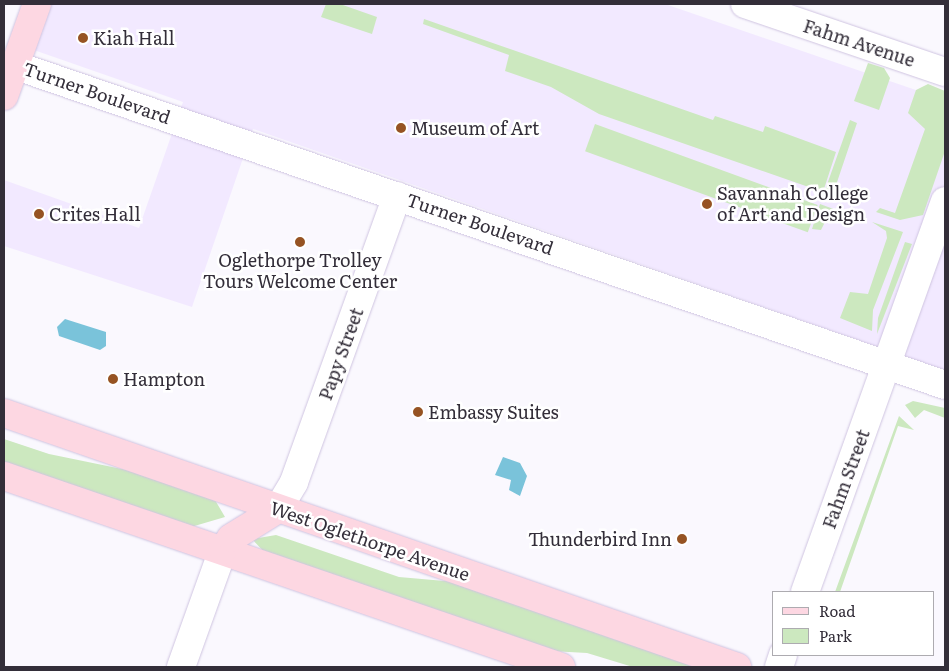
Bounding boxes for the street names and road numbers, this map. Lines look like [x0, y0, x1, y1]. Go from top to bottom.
street label: Fahm Avenue [800, 15, 918, 71]
street label: Turner Boulevard [21, 58, 173, 128]
street label: Turner Boulevard [404, 189, 556, 259]
street label: Papy Street [314, 305, 368, 403]
street label: Fahm Street [818, 426, 874, 532]
street label: West Oglethorpe Avenue [267, 497, 473, 585]

